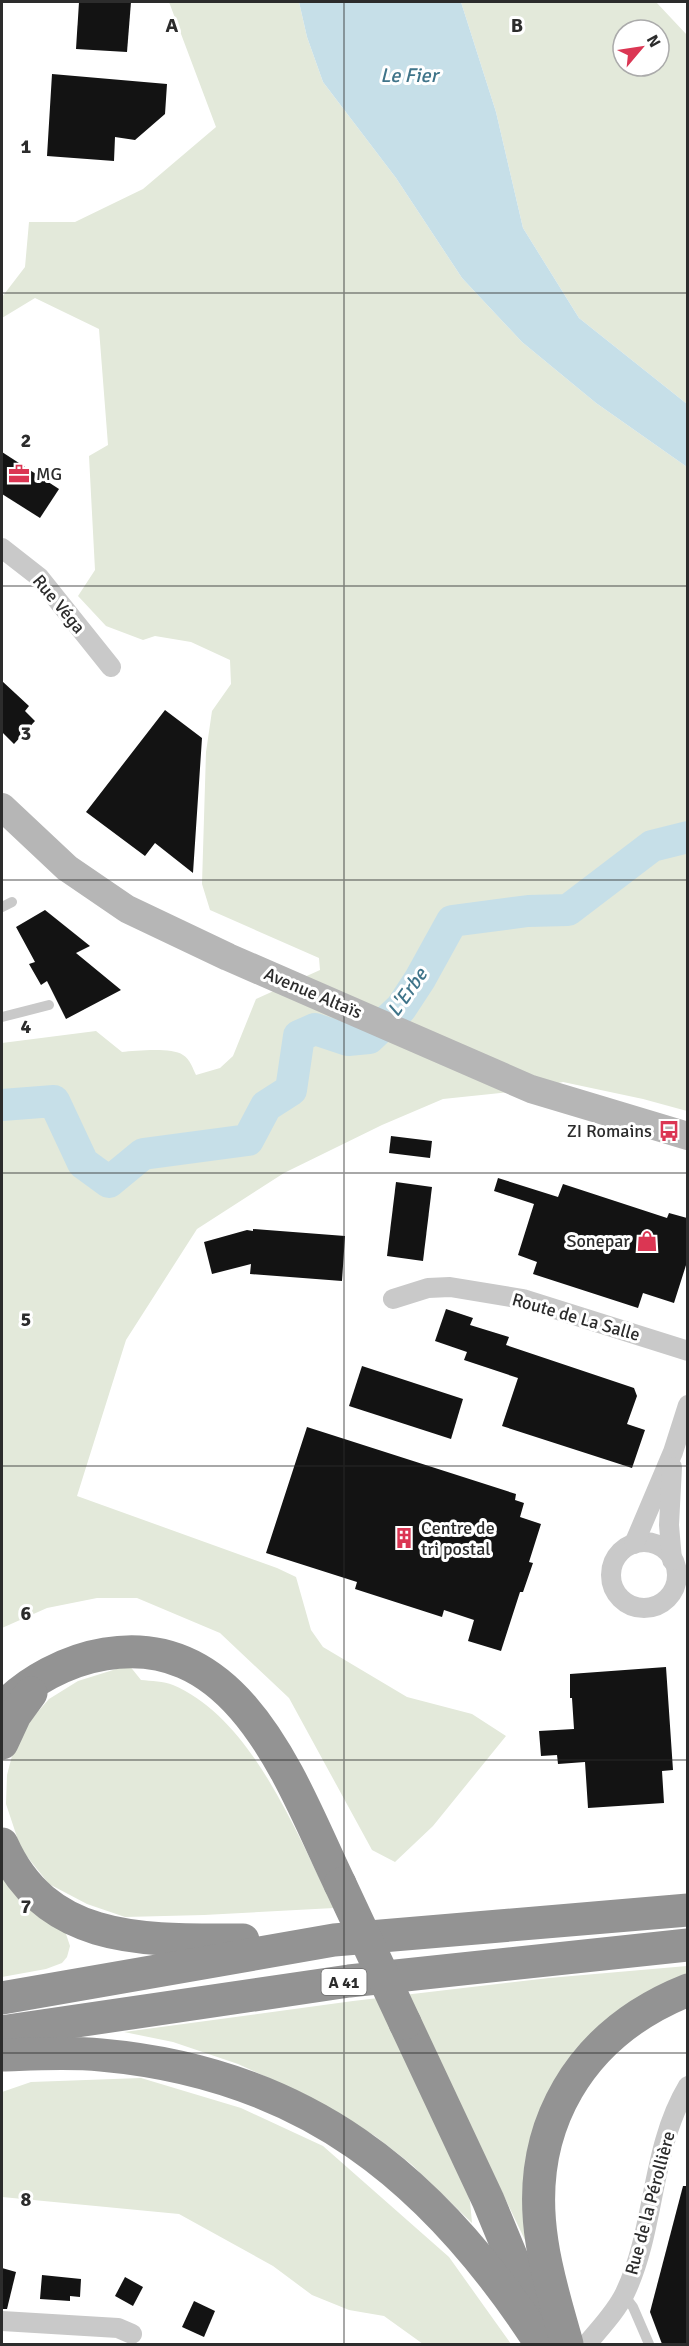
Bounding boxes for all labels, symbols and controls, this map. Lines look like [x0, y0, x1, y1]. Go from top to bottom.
text: A [166, 13, 179, 38]
text: B [511, 13, 523, 38]
north arrow [611, 18, 671, 78]
text: N [642, 31, 665, 51]
water label: Le Fier [380, 63, 440, 88]
text: 1 [21, 134, 32, 159]
text: 2 [21, 428, 31, 453]
office icon: MG [7, 462, 31, 486]
place label: MG [36, 463, 62, 485]
street label: Rue Véga [28, 570, 90, 638]
text: 3 [21, 721, 31, 746]
street label: Avenue Altaïs [261, 962, 365, 1024]
water label: L'Erbe [382, 962, 434, 1021]
text: 4 [21, 1014, 32, 1039]
bus stop icon: ZI Romains [657, 1119, 681, 1143]
place label: ZI Romains [567, 1120, 652, 1142]
shop icon: Sonepar [635, 1229, 659, 1253]
place label: Sonepar [567, 1230, 630, 1252]
street label: Route de La Salle [510, 1288, 642, 1346]
text: 5 [21, 1307, 31, 1332]
place label: Centre de tri postal [421, 1517, 495, 1560]
building icon: Centre de tri postal [392, 1526, 416, 1550]
text: 6 [21, 1601, 32, 1626]
text: 7 [21, 1894, 32, 1919]
road number: A 41 [322, 1969, 366, 1995]
street label: Rue de la Pérollière [620, 2129, 680, 2277]
text: 8 [21, 2187, 32, 2212]

